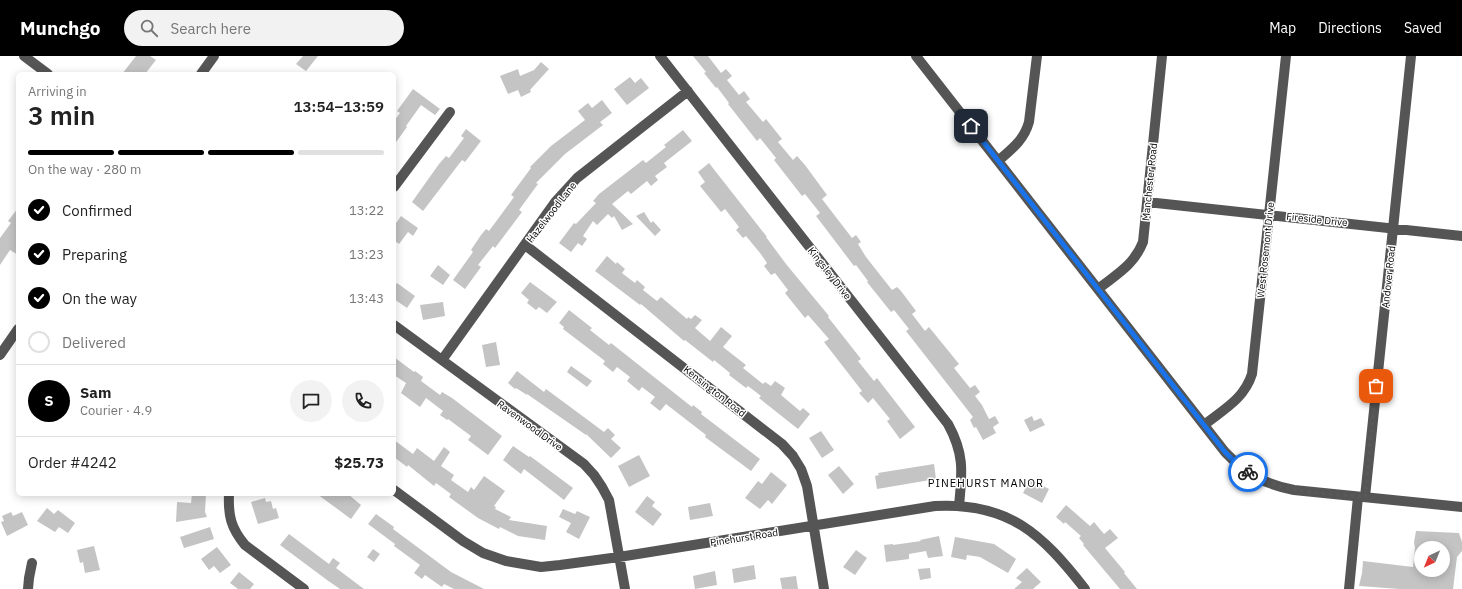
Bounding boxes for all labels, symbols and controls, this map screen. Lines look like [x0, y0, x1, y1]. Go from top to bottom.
search box [124, 10, 404, 46]
text: Munchgo [20, 16, 100, 40]
icon: search [138, 17, 160, 39]
text: Search here [170, 19, 251, 38]
text: Map [1269, 19, 1296, 37]
text: Directions [1318, 19, 1382, 37]
text: Saved [1404, 19, 1442, 37]
text: Arriving in [28, 83, 87, 100]
text: 13:54–13:59 [294, 97, 384, 116]
text: 3 min [28, 98, 95, 132]
pin [954, 109, 988, 143]
icon: home [960, 115, 982, 137]
street label: Manchester Road [1139, 143, 1160, 222]
text: On the way · 280 m [28, 161, 141, 178]
street label: Hazelwood Lane [524, 179, 579, 245]
icon: check [28, 199, 50, 221]
text: Confirmed [62, 201, 132, 220]
street label: West Rosemont Drive [1254, 201, 1277, 299]
text: 13:22 [349, 202, 384, 219]
street label: Fireside Drive [1286, 210, 1349, 229]
icon: check [28, 243, 50, 265]
street label: Kingsley Drive [805, 244, 855, 303]
text: Preparing [62, 245, 127, 264]
street label: Andover Road [1379, 245, 1398, 309]
text: 13:23 [349, 246, 384, 263]
icon: check [28, 287, 50, 309]
text: On the way [62, 289, 137, 308]
text: 13:43 [349, 290, 384, 307]
text: Delivered [62, 333, 126, 352]
street label: Kensington Road [681, 363, 749, 420]
pin [1359, 369, 1393, 403]
icon: bag [1365, 375, 1387, 397]
button: chat [290, 380, 332, 422]
button: phone [342, 380, 384, 422]
text: Sam [80, 383, 111, 402]
text: S [44, 391, 54, 410]
street label: Ravenwood Drive [494, 397, 565, 454]
text: Courier · 4.9 [80, 402, 152, 419]
courier [1228, 452, 1268, 492]
text: Order #4242 [28, 453, 117, 472]
text: $25.73 [334, 453, 384, 472]
icon: bike [1237, 461, 1259, 483]
district label: PINEHURST MANOR [928, 476, 1044, 490]
street label: Pinehurst Road [709, 526, 779, 549]
north arrow [1414, 541, 1450, 577]
map controls [1414, 541, 1450, 577]

